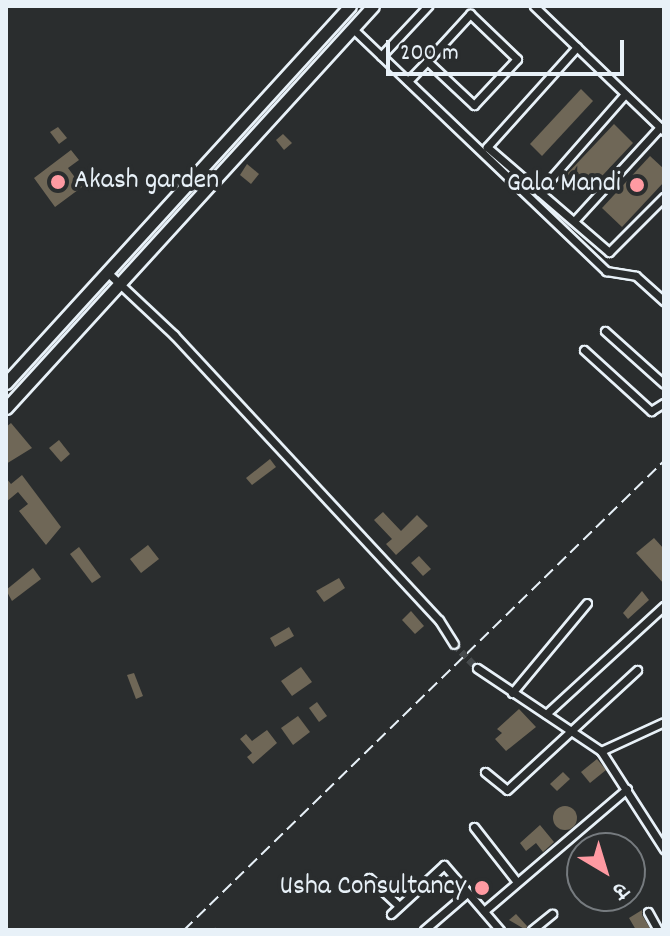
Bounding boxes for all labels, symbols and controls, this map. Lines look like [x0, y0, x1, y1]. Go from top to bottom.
scale bar [390, 24, 628, 74]
text: 200 m [400, 37, 459, 71]
place label: Akash garden [74, 165, 219, 199]
place label: Gala Mandi [507, 168, 621, 202]
marker: Akash garden [49, 173, 67, 191]
marker: Gala Mandi [628, 176, 646, 194]
north arrow [566, 832, 646, 912]
place label: Usha Consultancy [280, 871, 466, 905]
text: उ [605, 874, 634, 906]
marker: Usha Consultancy [473, 879, 491, 897]

